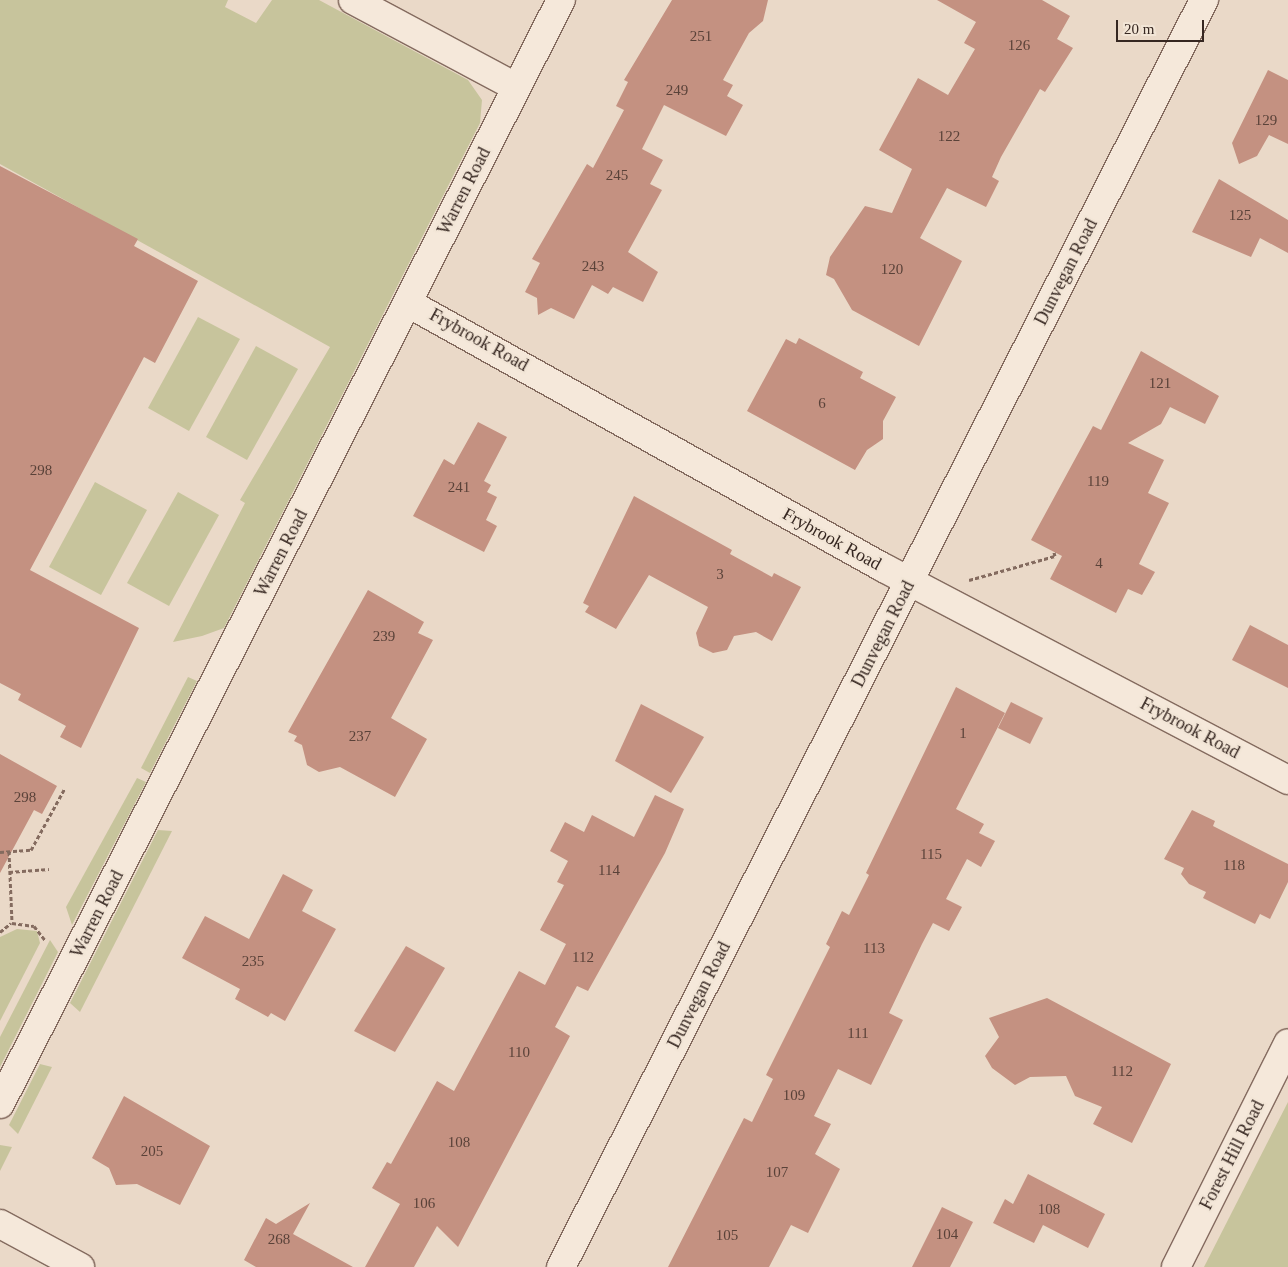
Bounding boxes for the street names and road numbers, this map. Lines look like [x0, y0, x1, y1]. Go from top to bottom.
street label: Warren Road [433, 144, 495, 238]
street label: Dunvegan Road [1030, 215, 1102, 329]
street label: Frybrook Road [426, 304, 532, 376]
street label: Frybrook Road [779, 503, 885, 575]
street label: Warren Road [250, 506, 312, 600]
street label: Dunvegan Road [847, 577, 919, 691]
street label: Frybrook Road [1137, 693, 1243, 763]
street label: Warren Road [66, 867, 128, 961]
street label: Dunvegan Road [663, 938, 735, 1052]
street label: Forest Hill Road [1195, 1097, 1269, 1213]

